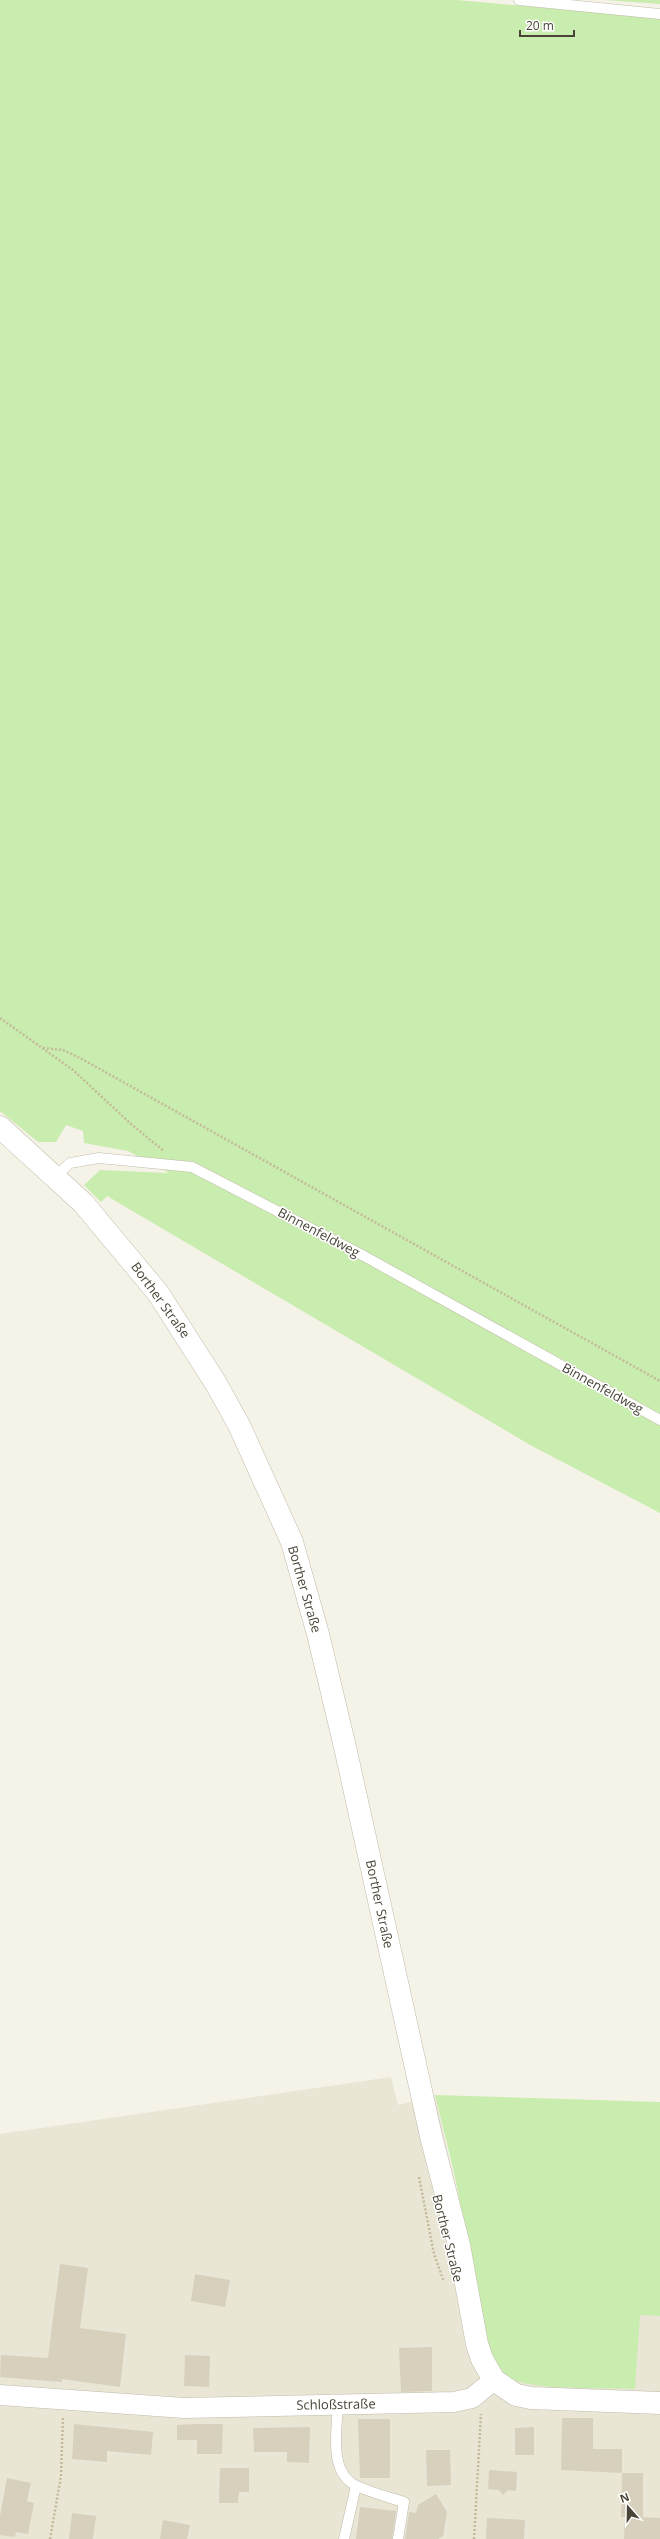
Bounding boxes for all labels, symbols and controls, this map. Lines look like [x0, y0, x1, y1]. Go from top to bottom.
scale bar [520, 12, 574, 38]
text: 20 m [526, 17, 554, 34]
street label: Binnenfeldweg [275, 1203, 363, 1261]
street label: Borther Straße [127, 1258, 195, 1342]
street label: Binnenfeldweg [559, 1358, 647, 1418]
street label: Borther Straße [284, 1543, 326, 1635]
street label: Borther Straße [362, 1858, 398, 1950]
street label: Borther Straße [428, 2192, 468, 2284]
street label: Schloßstraße [296, 2394, 376, 2414]
north arrow [608, 2487, 648, 2527]
text: N [618, 2489, 631, 2506]

